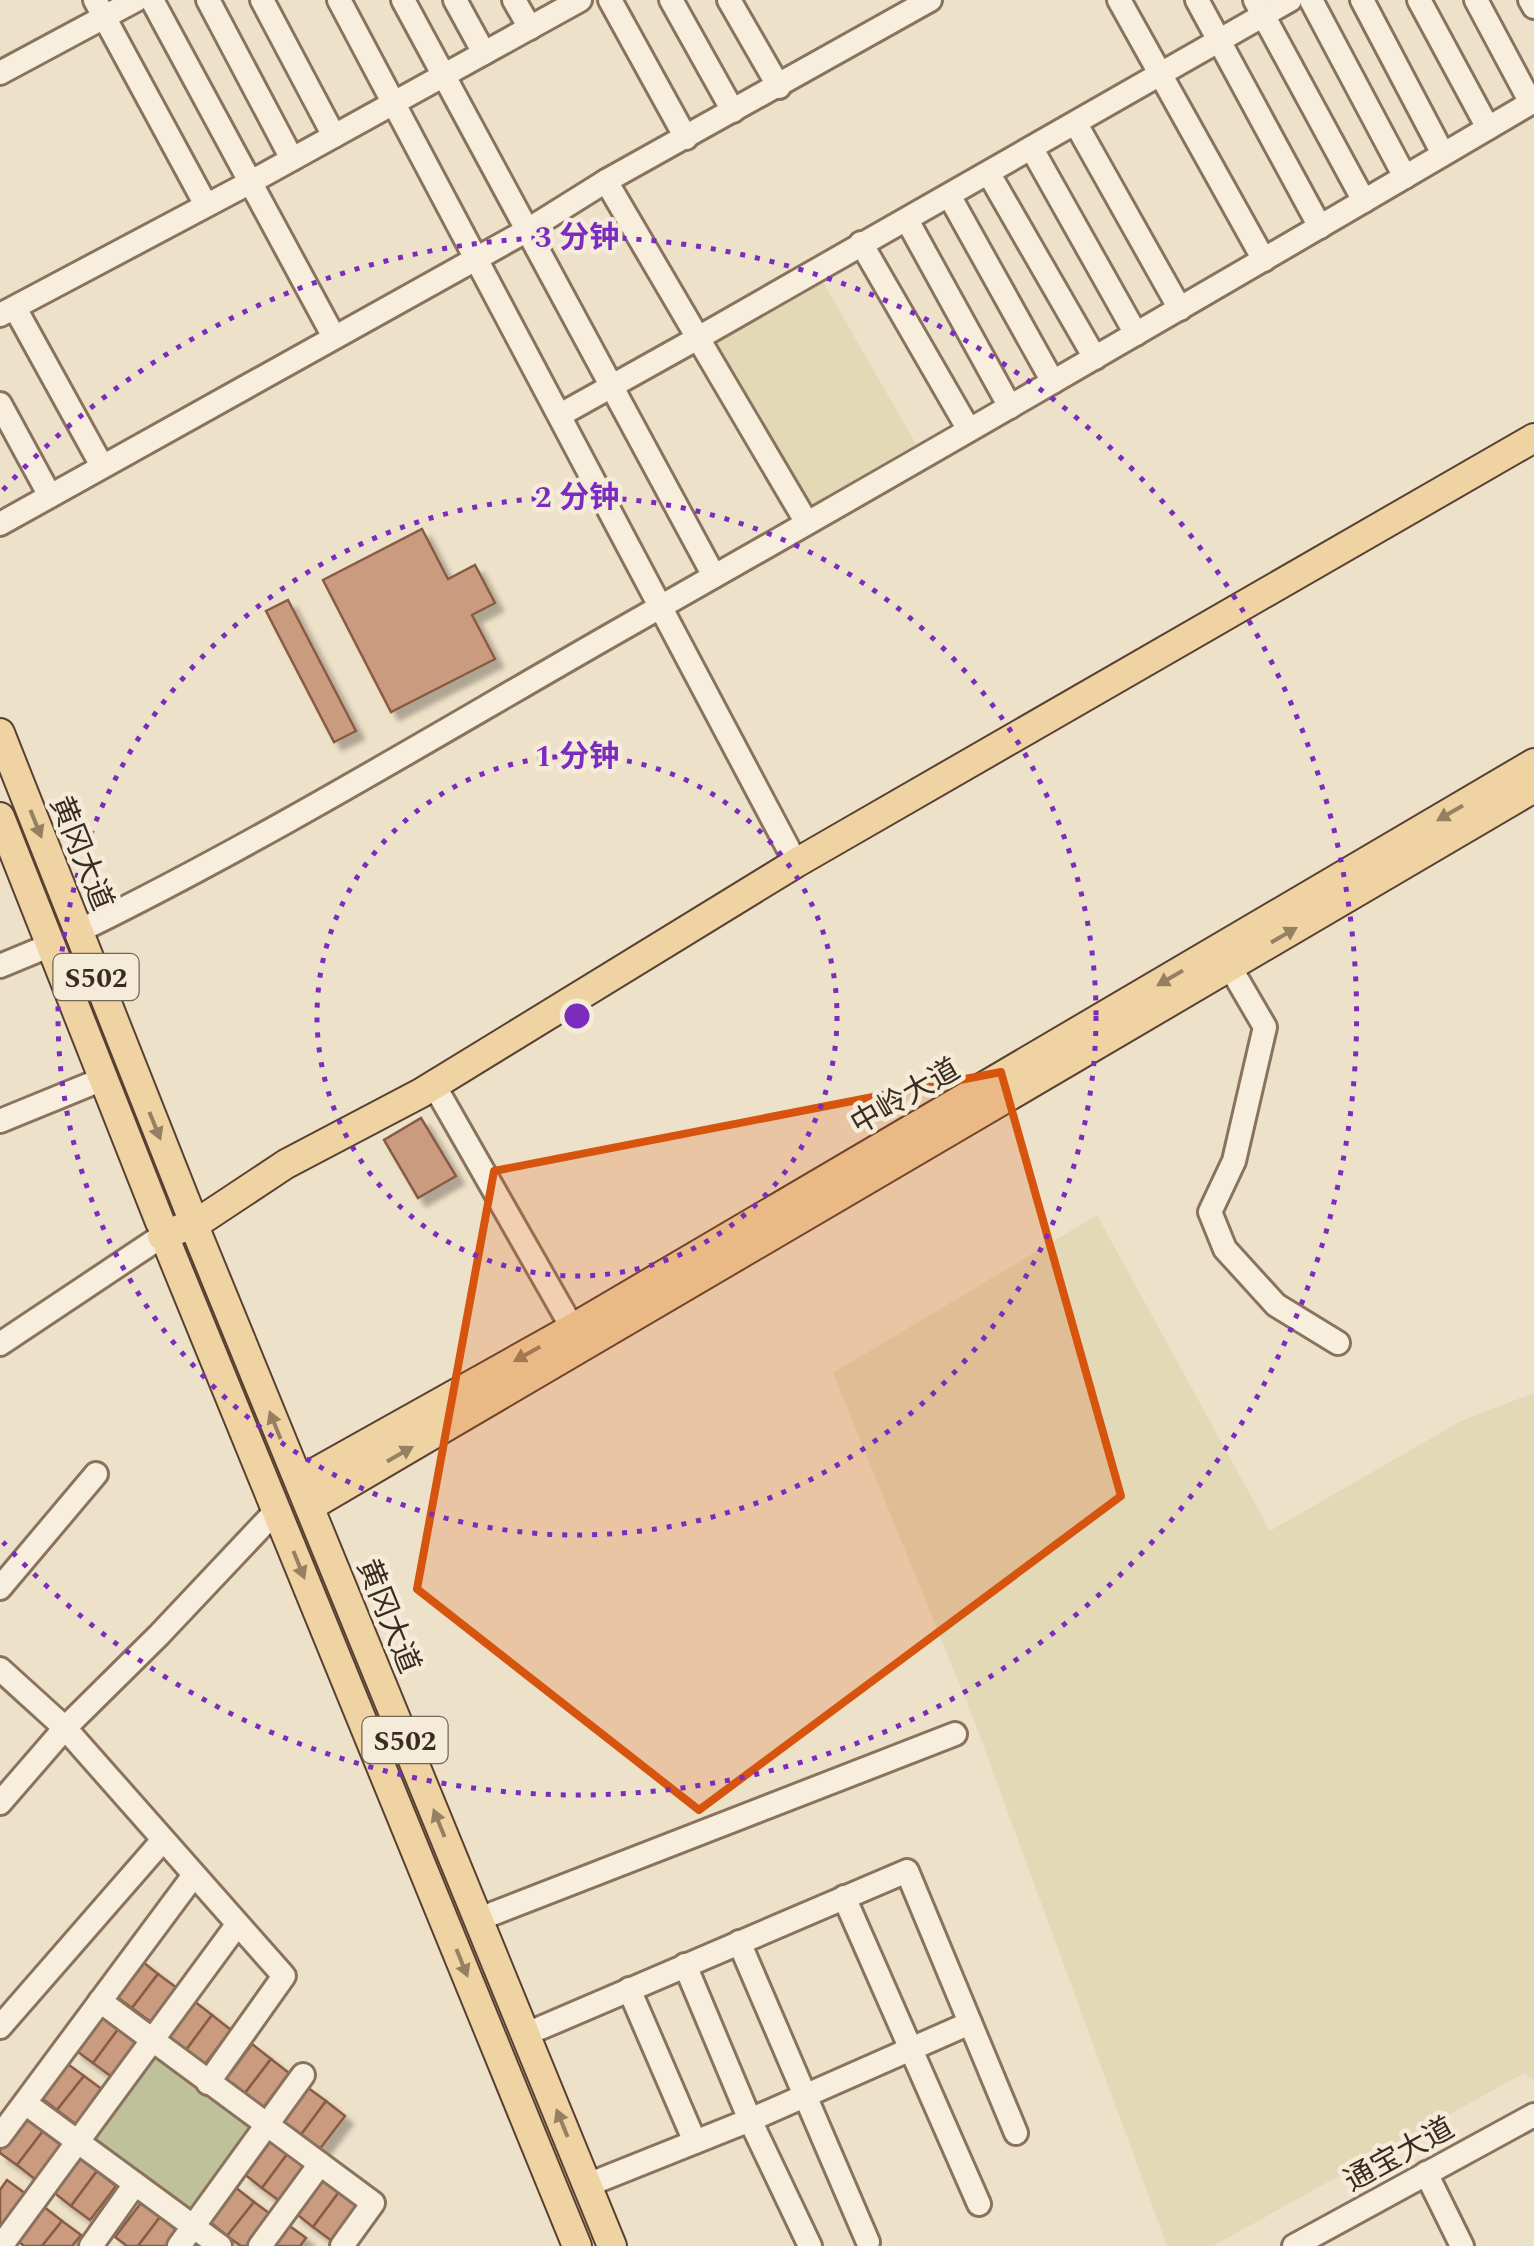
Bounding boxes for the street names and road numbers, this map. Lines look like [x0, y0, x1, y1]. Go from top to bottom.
street label: 黄冈大道 [37, 789, 125, 918]
road number: S502 [54, 954, 138, 1000]
street label: 中岭大道 [842, 1047, 969, 1147]
street label: 黄冈大道 [344, 1552, 432, 1681]
road number: S502 [362, 1717, 448, 1763]
street label: 通宝大道 [1336, 2106, 1463, 2204]

